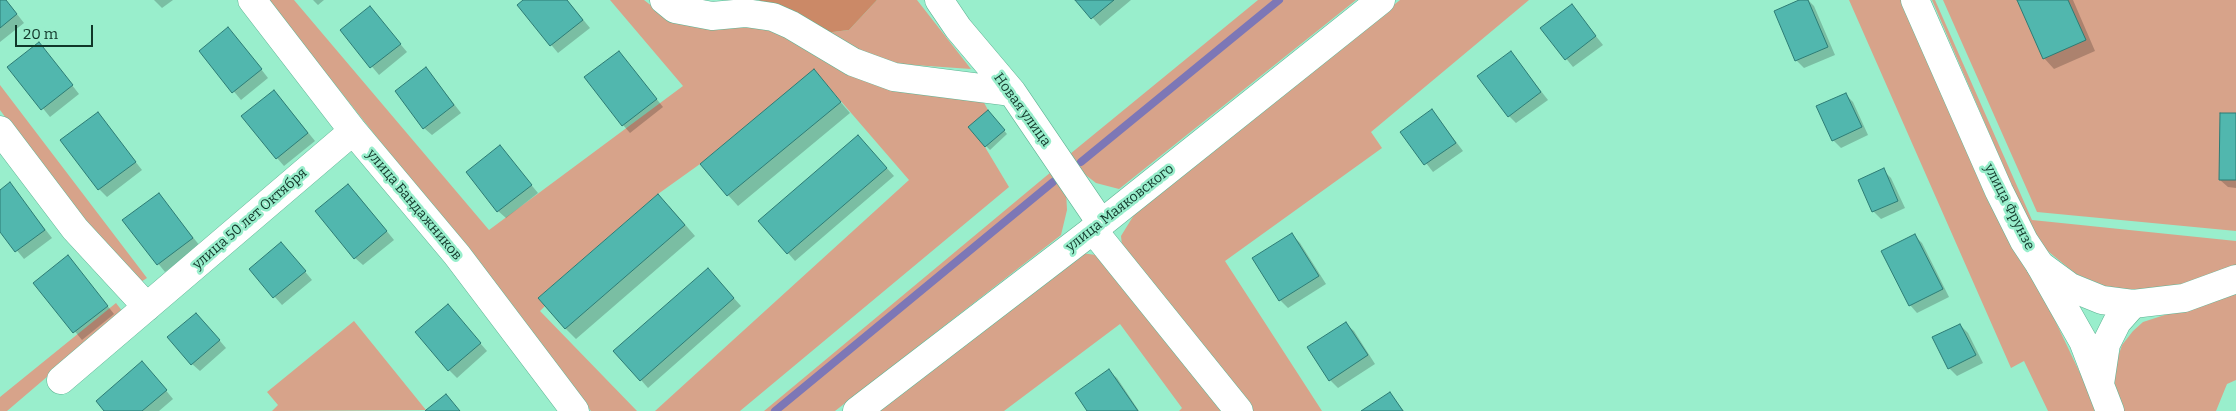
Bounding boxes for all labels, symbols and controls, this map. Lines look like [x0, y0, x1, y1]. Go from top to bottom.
scale bar [18, 15, 95, 47]
text: 20 m [23, 25, 58, 43]
street label: Новая улица [990, 70, 1054, 150]
street label: улица Бандажников [363, 146, 465, 264]
street label: улица Маяковского [1063, 161, 1177, 255]
street label: улица Фрунзе [1980, 161, 2038, 253]
street label: улица 50 лет Октября [189, 165, 311, 273]

